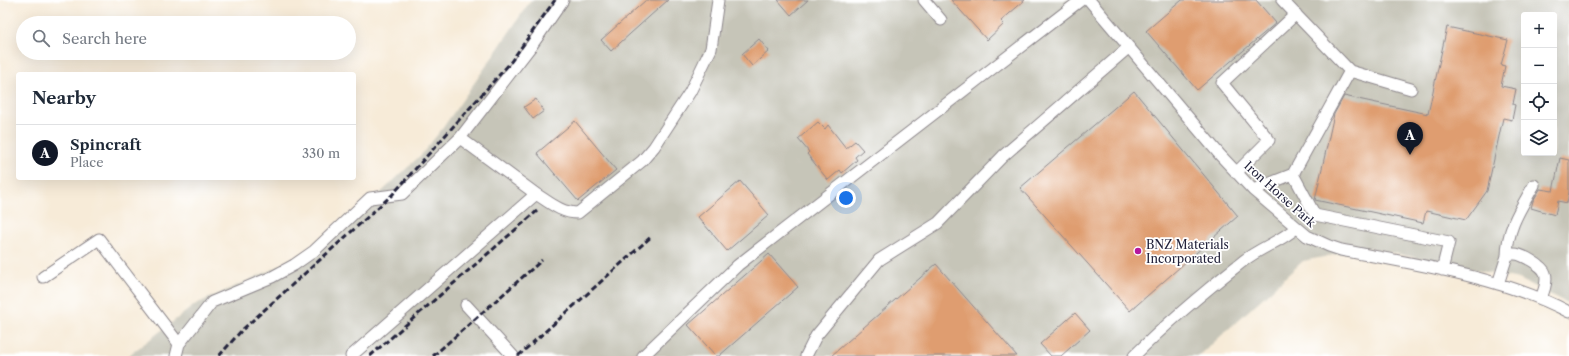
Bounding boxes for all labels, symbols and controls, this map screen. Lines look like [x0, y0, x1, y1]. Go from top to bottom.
map controls [1521, 12, 1557, 156]
button: + [1521, 12, 1557, 48]
search box [16, 16, 356, 60]
icon: search [30, 27, 52, 49]
text: Search here [62, 29, 147, 48]
button: − [1521, 48, 1557, 84]
button: locate [1521, 84, 1557, 120]
text: Nearby [32, 88, 96, 108]
button: layers [1521, 120, 1557, 156]
pin: A [1397, 122, 1423, 155]
text: Spincraft [70, 135, 141, 154]
text: A [40, 145, 50, 161]
text: 330 m [302, 145, 340, 161]
text: Place [70, 154, 103, 170]
street label: Iron Horse Park [1241, 158, 1320, 231]
your location [836, 188, 856, 208]
place label: BNZ Materials Incorporated [1146, 237, 1229, 266]
marker: BNZ Materials Incorporated [1133, 246, 1143, 256]

